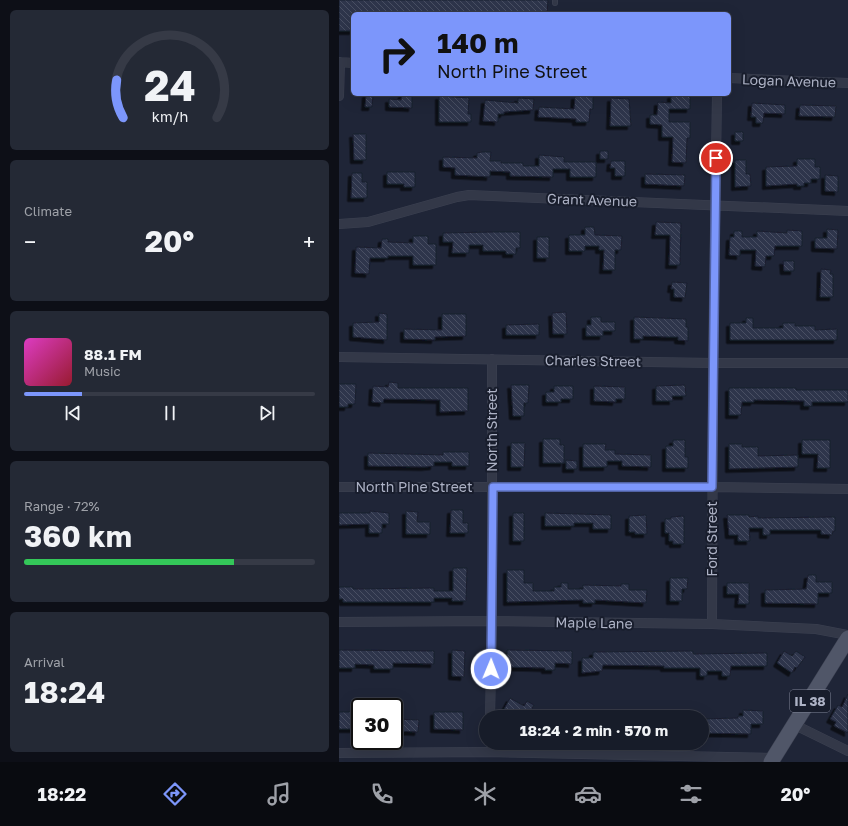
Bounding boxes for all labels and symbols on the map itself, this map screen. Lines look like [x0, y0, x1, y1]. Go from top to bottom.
street label: Logan Avenue [742, 70, 836, 91]
pin [699, 141, 733, 175]
street label: Grant Avenue [547, 189, 637, 210]
street label: Charles Street [545, 351, 641, 370]
street label: North Street [483, 388, 500, 472]
street label: North Pine Street [355, 478, 473, 495]
street label: Ford Street [703, 501, 720, 577]
street label: Maple Lane [555, 613, 633, 632]
position arrow [470, 648, 512, 690]
road number: IL 38 [790, 690, 830, 712]
speed limit sign: 30 [351, 698, 403, 750]

